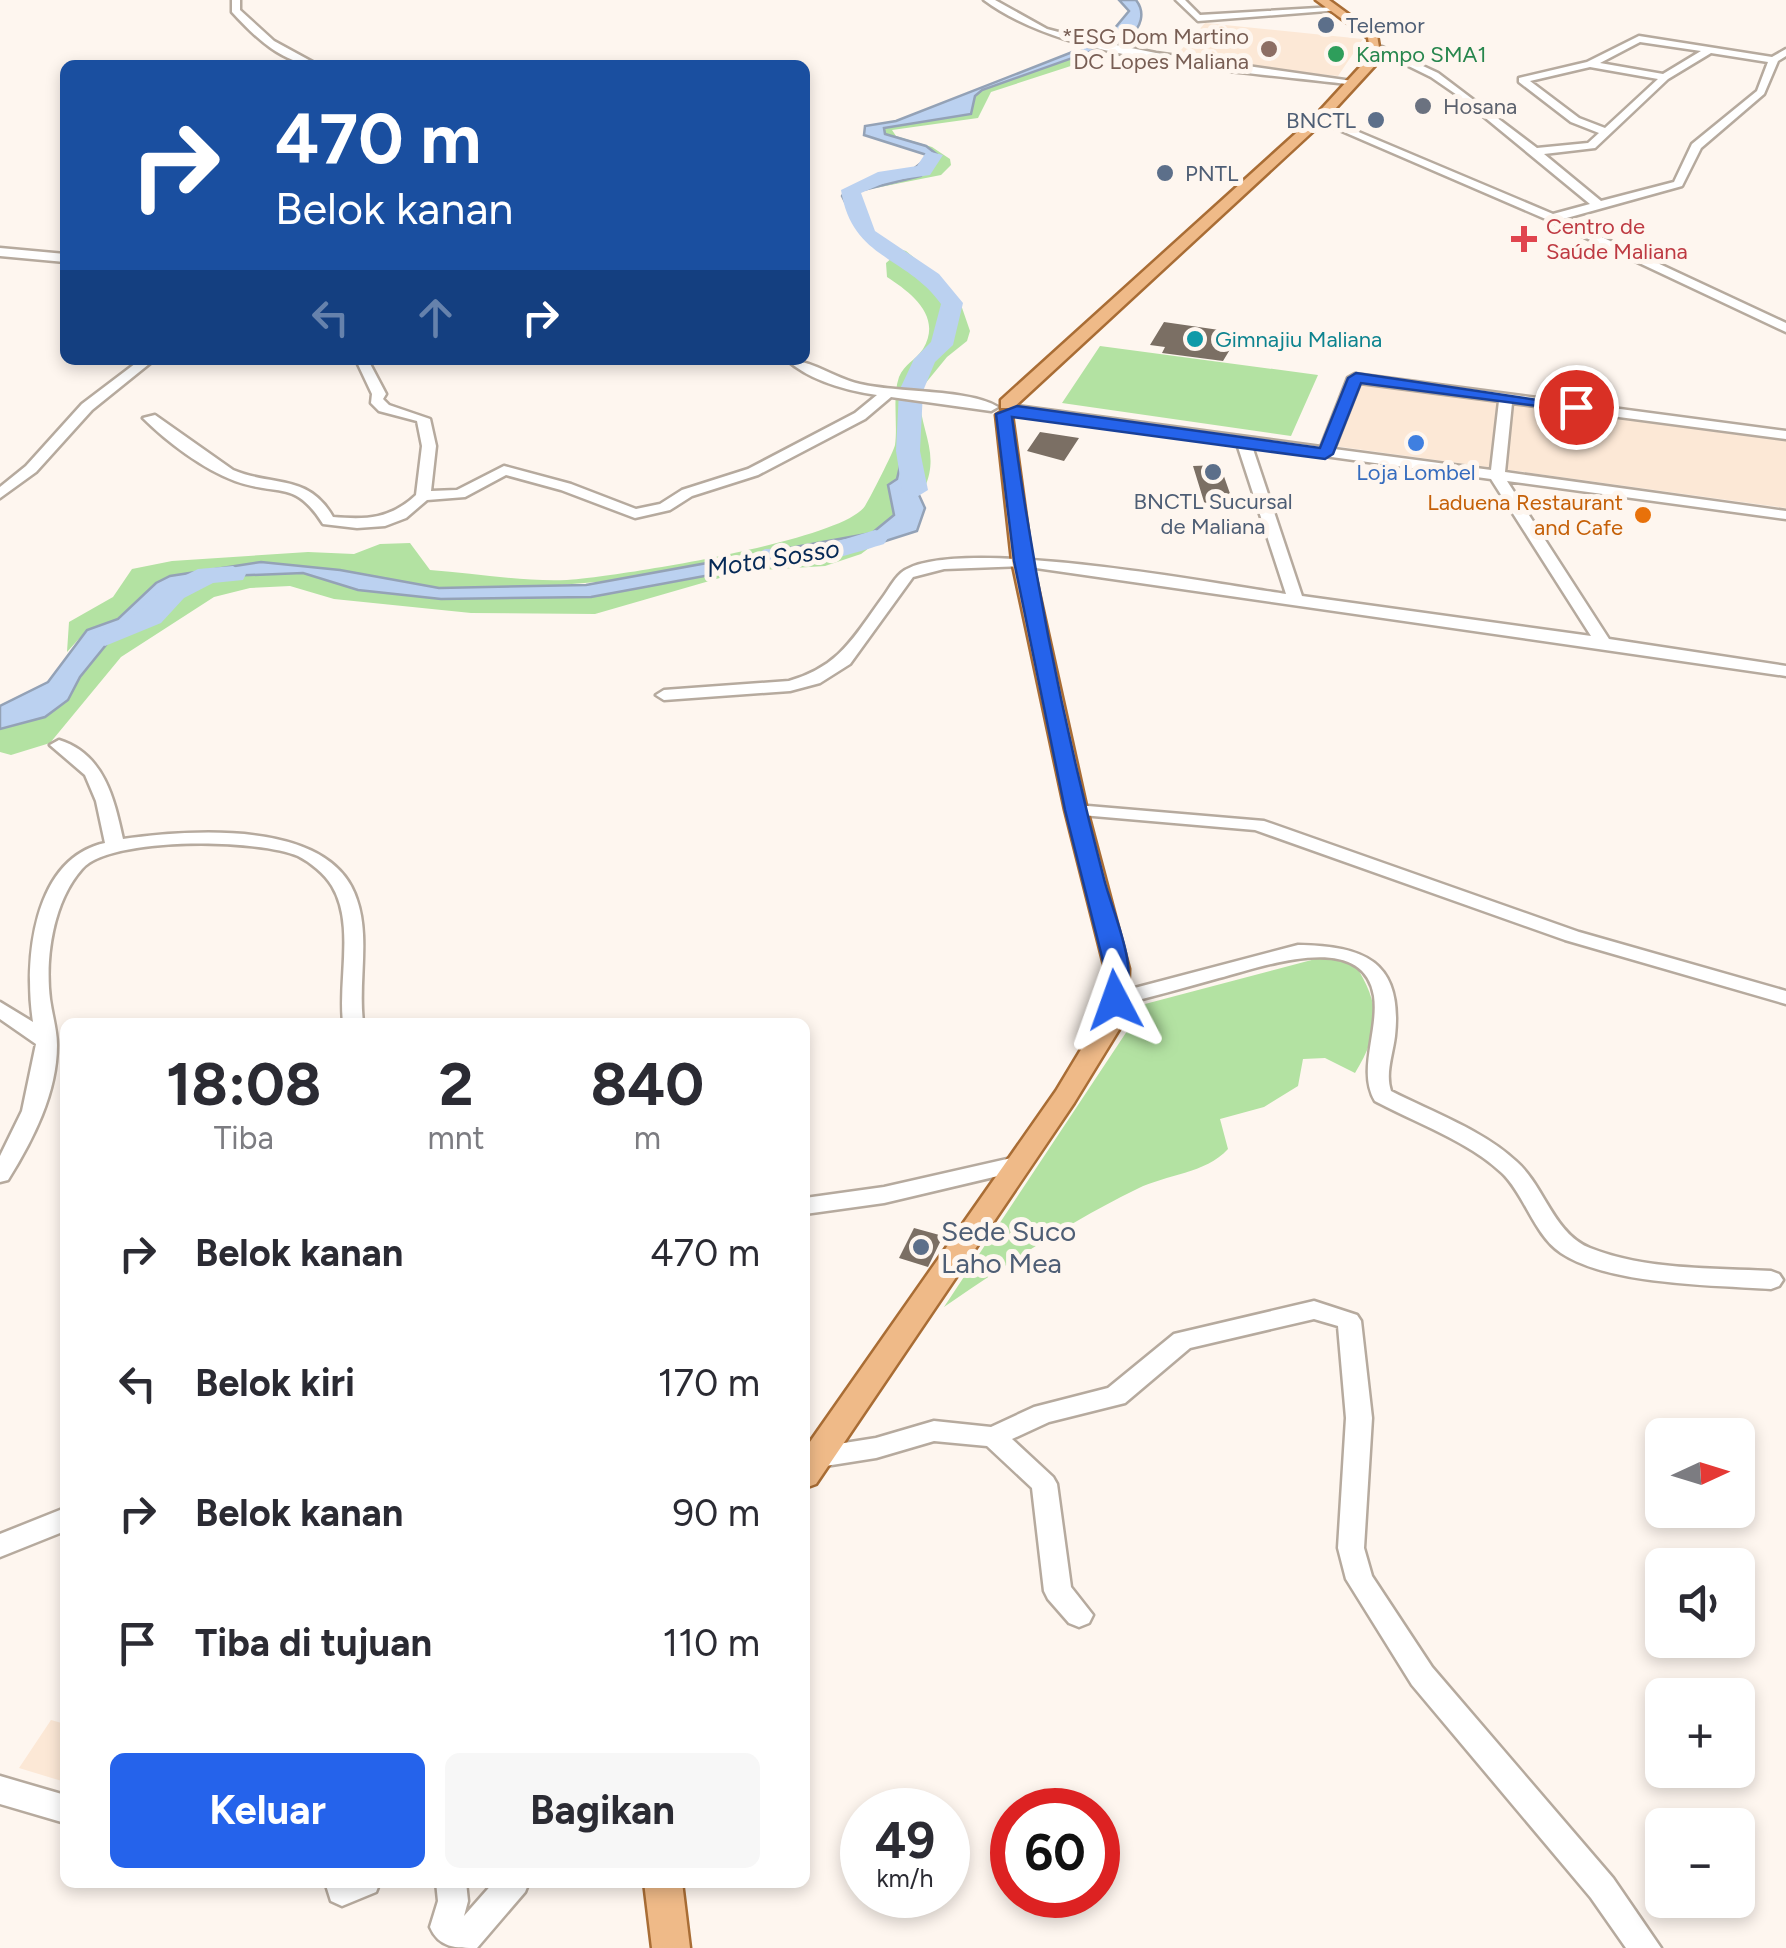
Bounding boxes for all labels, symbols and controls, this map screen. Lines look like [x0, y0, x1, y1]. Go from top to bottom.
place label: Telemor [1346, 12, 1425, 39]
marker: Telemor [1315, 14, 1337, 36]
place label: *ESG Dom Martino DC Lopes Maliana [1062, 23, 1249, 75]
marker: *ESG Dom Martino DC Lopes Maliana [1258, 38, 1280, 60]
place label: Kampo SMA1 [1356, 41, 1486, 68]
marker: Kampo SMA1 [1325, 43, 1347, 65]
place label: Hosana [1443, 93, 1517, 120]
marker: Hosana [1412, 95, 1434, 117]
text: 470 m [275, 96, 481, 181]
icon: right [110, 100, 240, 230]
place label: BNCTL [1286, 107, 1357, 134]
marker: BNCTL [1365, 109, 1387, 131]
place label: PNTL [1185, 160, 1239, 187]
marker: PNTL [1154, 162, 1176, 184]
text: Belok kanan [275, 181, 513, 235]
place label: Centro de Saúde Maliana [1546, 213, 1688, 265]
marker: Centro de Saúde Maliana [1511, 226, 1537, 252]
icon: left [303, 290, 358, 345]
icon: ahead [408, 290, 463, 345]
icon: right [513, 290, 568, 345]
place label: Gimnajiu Maliana [1215, 326, 1382, 353]
marker: Gimnajiu Maliana [1184, 328, 1206, 350]
pin [1534, 365, 1619, 450]
icon: arrive [1549, 380, 1604, 435]
marker: Loja Lombel [1405, 432, 1427, 454]
place label: Loja Lombel [1356, 459, 1476, 486]
marker: BNCTL Sucursal de Maliana [1202, 461, 1224, 483]
place label: BNCTL Sucursal de Maliana [1133, 488, 1293, 540]
place label: Laduena Restaurant and Cafe [1427, 489, 1623, 541]
marker: Laduena Restaurant and Cafe [1632, 504, 1654, 526]
water label: Mota Sosso [704, 533, 842, 583]
position arrow [1063, 948, 1167, 1052]
text: 18:08 [166, 1048, 322, 1120]
text: 2 [439, 1048, 473, 1120]
text: 840 [591, 1048, 704, 1120]
text: Tiba [214, 1119, 274, 1157]
text: mnt [427, 1119, 485, 1157]
text: m [634, 1119, 661, 1157]
place label: Sede Suco Laho Mea [941, 1214, 1076, 1280]
icon: right [110, 1226, 165, 1281]
text: Belok kanan [195, 1230, 403, 1276]
text: 470 m [650, 1230, 760, 1276]
marker: Sede Suco Laho Mea [910, 1236, 932, 1258]
icon: left [110, 1356, 165, 1411]
text: Belok kiri [195, 1360, 355, 1406]
text: 170 m [658, 1360, 760, 1406]
north arrow [1645, 1418, 1755, 1528]
map controls [1645, 1418, 1755, 1918]
icon: right [110, 1486, 165, 1541]
text: Belok kanan [195, 1490, 403, 1536]
text: 90 m [672, 1490, 760, 1536]
button: sound [1645, 1548, 1755, 1658]
icon: arrive [110, 1616, 165, 1671]
text: Tiba di tujuan [195, 1620, 432, 1666]
text: 110 m [663, 1620, 760, 1666]
button: + [1645, 1678, 1755, 1788]
button: Keluar [110, 1753, 425, 1868]
button: Bagikan [445, 1753, 760, 1868]
speed limit sign: 60 [990, 1788, 1120, 1918]
button: − [1645, 1808, 1755, 1918]
text: 49 [875, 1810, 935, 1871]
text: km/h [876, 1863, 934, 1893]

